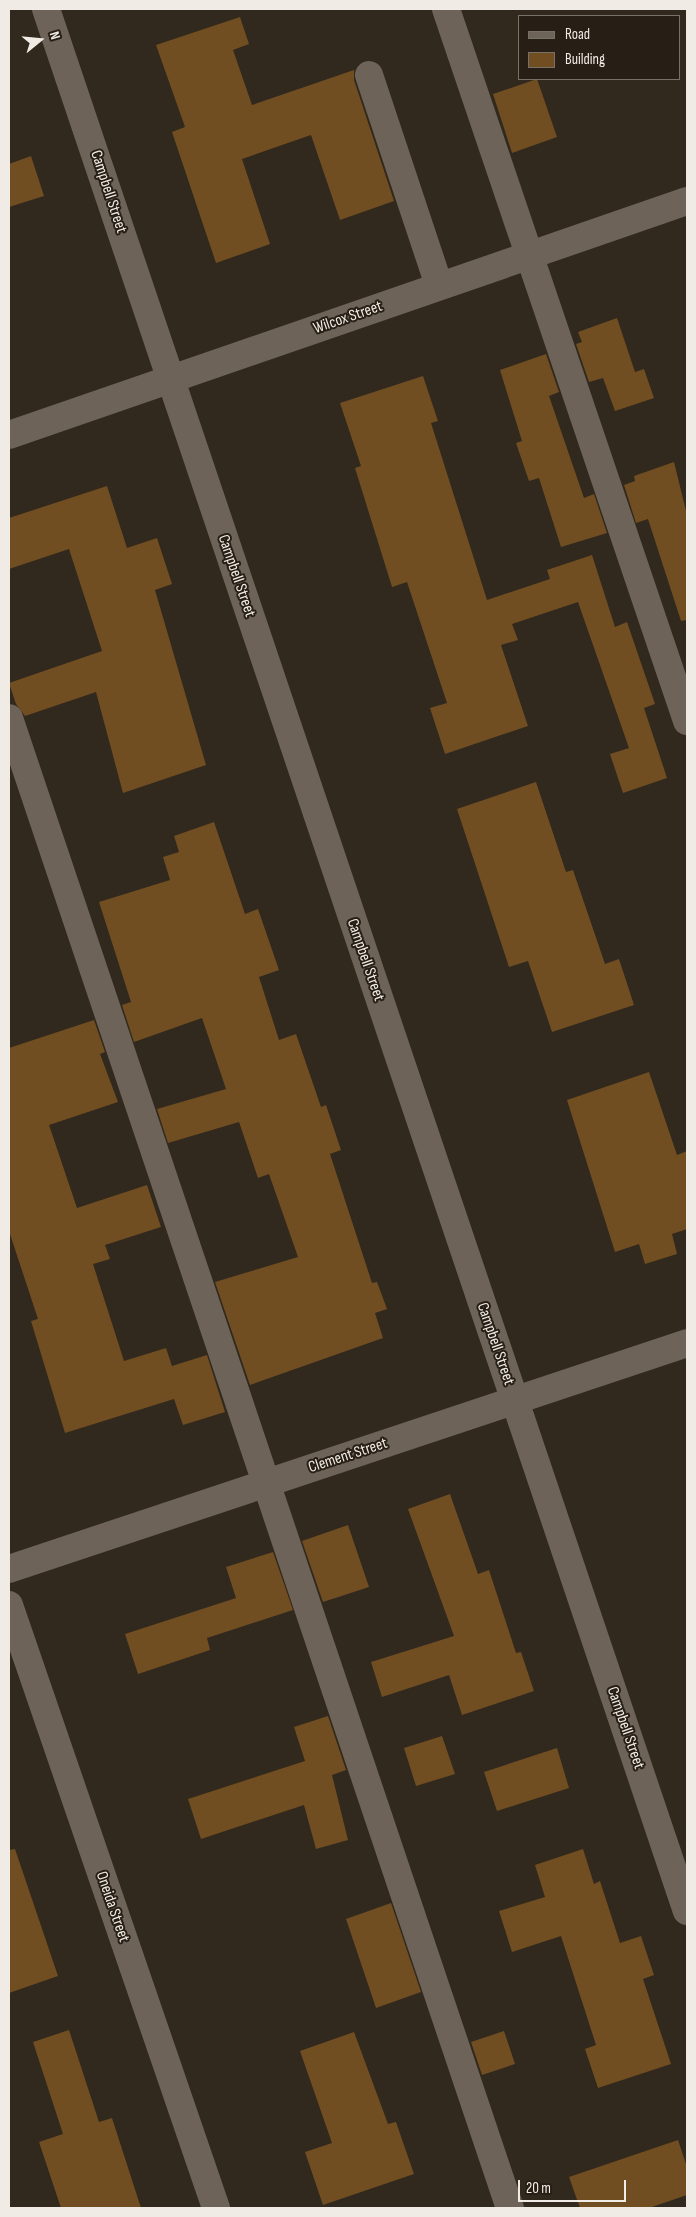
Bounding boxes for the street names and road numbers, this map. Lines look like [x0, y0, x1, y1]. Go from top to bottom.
street label: Campbell Street [86, 148, 130, 236]
street label: Wilcox Street [311, 297, 385, 339]
street label: Campbell Street [213, 532, 259, 620]
street label: Campbell Street [342, 916, 388, 1004]
street label: Campbell Street [472, 1300, 518, 1388]
street label: Clement Street [306, 1434, 390, 1478]
street label: Campbell Street [602, 1684, 648, 1772]
street label: Oneida Street [91, 1869, 133, 1945]

